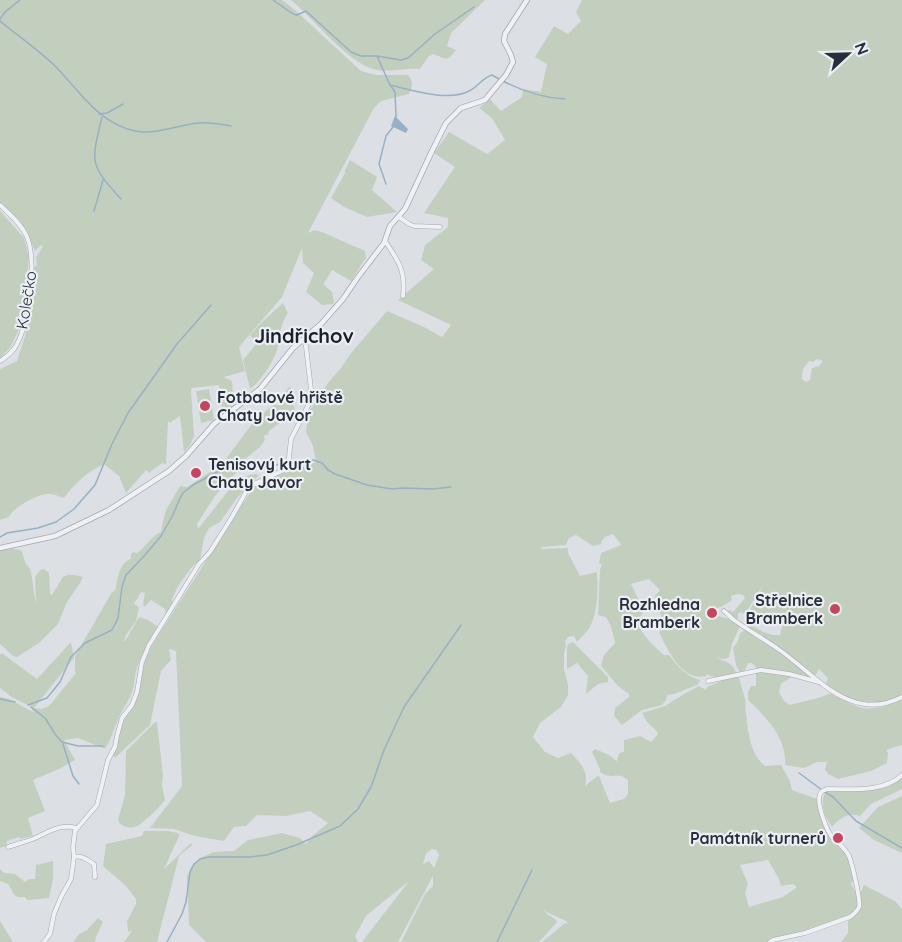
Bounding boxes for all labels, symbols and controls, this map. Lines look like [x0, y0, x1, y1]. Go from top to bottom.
north arrow [818, 24, 878, 84]
text: N [850, 39, 873, 58]
street label: Kolečko [12, 269, 40, 331]
district label: Jindřichov [254, 323, 354, 348]
place label: Fotbalové hřiště Chaty Javor [217, 387, 343, 425]
marker: Fotbalové hřiště Chaty Javor [198, 399, 212, 413]
place label: Tenisový kurt Chaty Javor [208, 454, 311, 492]
marker: Tenisový kurt Chaty Javor [189, 466, 203, 480]
place label: Střelnice Bramberk [745, 590, 823, 628]
place label: Rozhledna Bramberk [619, 594, 700, 632]
marker: Střelnice Bramberk [828, 602, 842, 616]
marker: Rozhledna Bramberk [705, 606, 719, 620]
place label: Památník turnerů [690, 828, 826, 848]
marker: Památník turnerů [831, 831, 845, 845]

